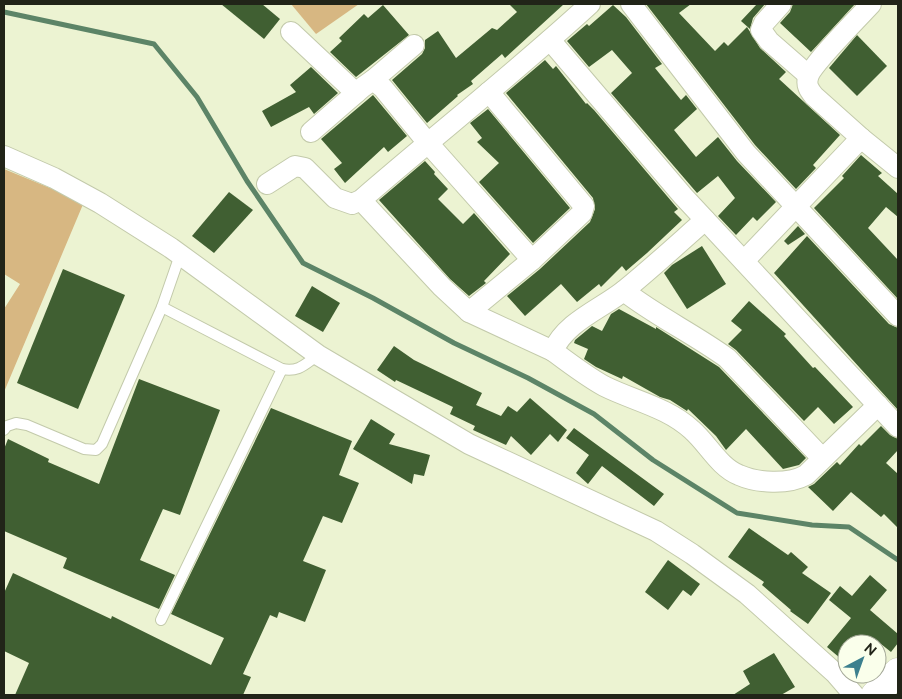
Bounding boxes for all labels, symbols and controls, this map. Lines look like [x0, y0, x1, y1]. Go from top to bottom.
north arrow [837, 634, 887, 684]
text: N [861, 640, 880, 659]

